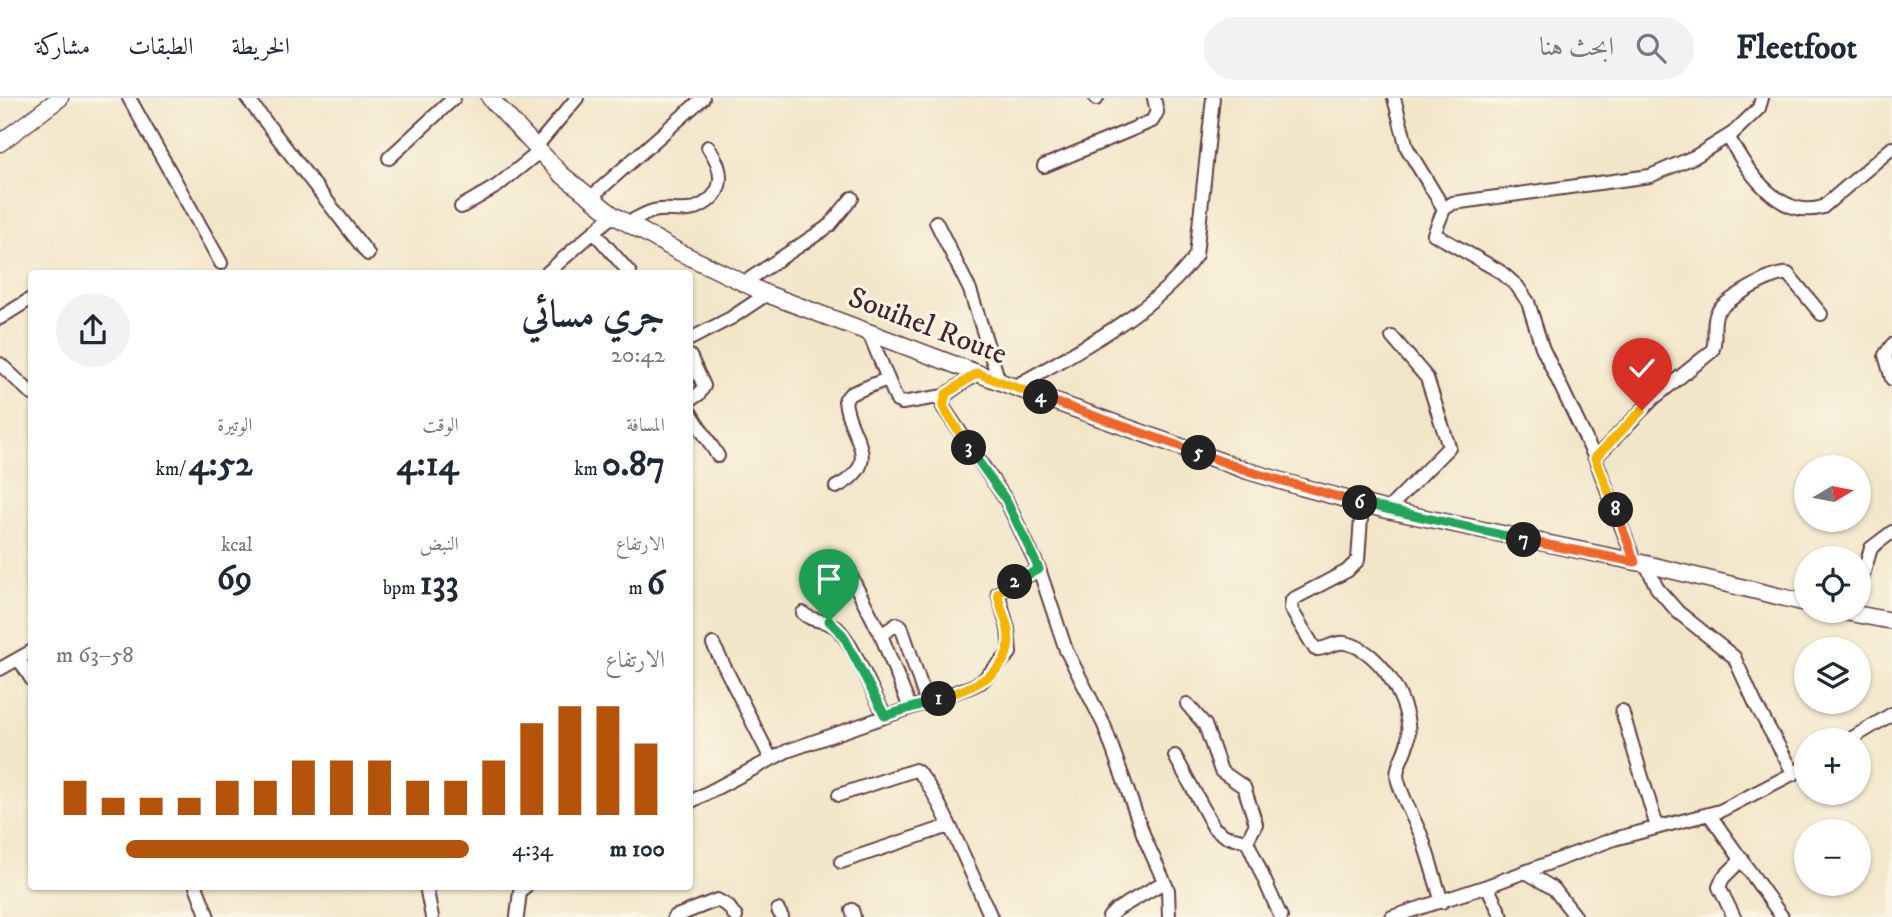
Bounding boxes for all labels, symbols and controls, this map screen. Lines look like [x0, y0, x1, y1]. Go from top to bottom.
search box [1204, 17, 1694, 80]
text: Fleetfoot [1736, 28, 1857, 69]
icon: search [1632, 29, 1670, 67]
text: ابحث هنا [1539, 31, 1614, 64]
text: مشاركة [35, 32, 90, 62]
text: الطبقات [128, 32, 194, 62]
text: الخريطة [232, 32, 290, 62]
street label: Souihel Route [843, 279, 1012, 374]
text: جري مسائي [521, 291, 665, 339]
button: share [56, 293, 130, 367]
pin [1612, 338, 1672, 410]
text: 20:42 [611, 341, 665, 370]
icon: check [1623, 349, 1661, 387]
pin: 4 [1024, 380, 1058, 414]
text: 4 [1035, 385, 1046, 408]
text: الوتيرة [217, 414, 252, 437]
text: الوقت [422, 414, 459, 437]
text: المسافة [626, 414, 665, 437]
pin: 3 [951, 430, 986, 466]
text: 3 [965, 436, 972, 459]
pin: 5 [1182, 436, 1216, 470]
text: 5 [1194, 441, 1203, 464]
text: 4:52 [188, 443, 252, 487]
text: 4:14 [396, 443, 459, 487]
text: 0.87 [602, 443, 665, 487]
north arrow [1794, 455, 1871, 532]
map controls [1794, 455, 1871, 896]
text: /km [156, 458, 188, 481]
text: km [574, 458, 602, 481]
pin: 6 [1342, 486, 1378, 520]
text: 6 [1355, 491, 1364, 514]
pin: 8 [1598, 492, 1634, 528]
text: 8 [1611, 498, 1620, 521]
pin: 7 [1506, 522, 1542, 558]
text: 7 [1518, 528, 1529, 551]
text: النبض [420, 533, 459, 556]
text: الارتفاع [616, 533, 665, 556]
text: kcal [221, 534, 252, 557]
button: locate [1794, 546, 1871, 623]
pin [799, 549, 859, 621]
text: 69 [217, 557, 252, 601]
icon: arrive [810, 560, 848, 598]
text: 133 [420, 562, 459, 606]
text: 6 [647, 562, 665, 606]
pin: 2 [998, 564, 1032, 600]
text: 2 [1010, 570, 1019, 593]
text: bpm [383, 577, 420, 600]
text: m [628, 577, 647, 600]
button: layers [1794, 637, 1871, 714]
text: 58–63 m [56, 641, 134, 670]
text: الارتفاع [605, 646, 665, 675]
pin: 1 [922, 682, 956, 716]
text: 1 [935, 687, 942, 710]
button: + [1794, 728, 1871, 805]
button: − [1794, 819, 1871, 896]
text: 4:34 [512, 835, 553, 864]
text: 100 m [610, 835, 665, 864]

